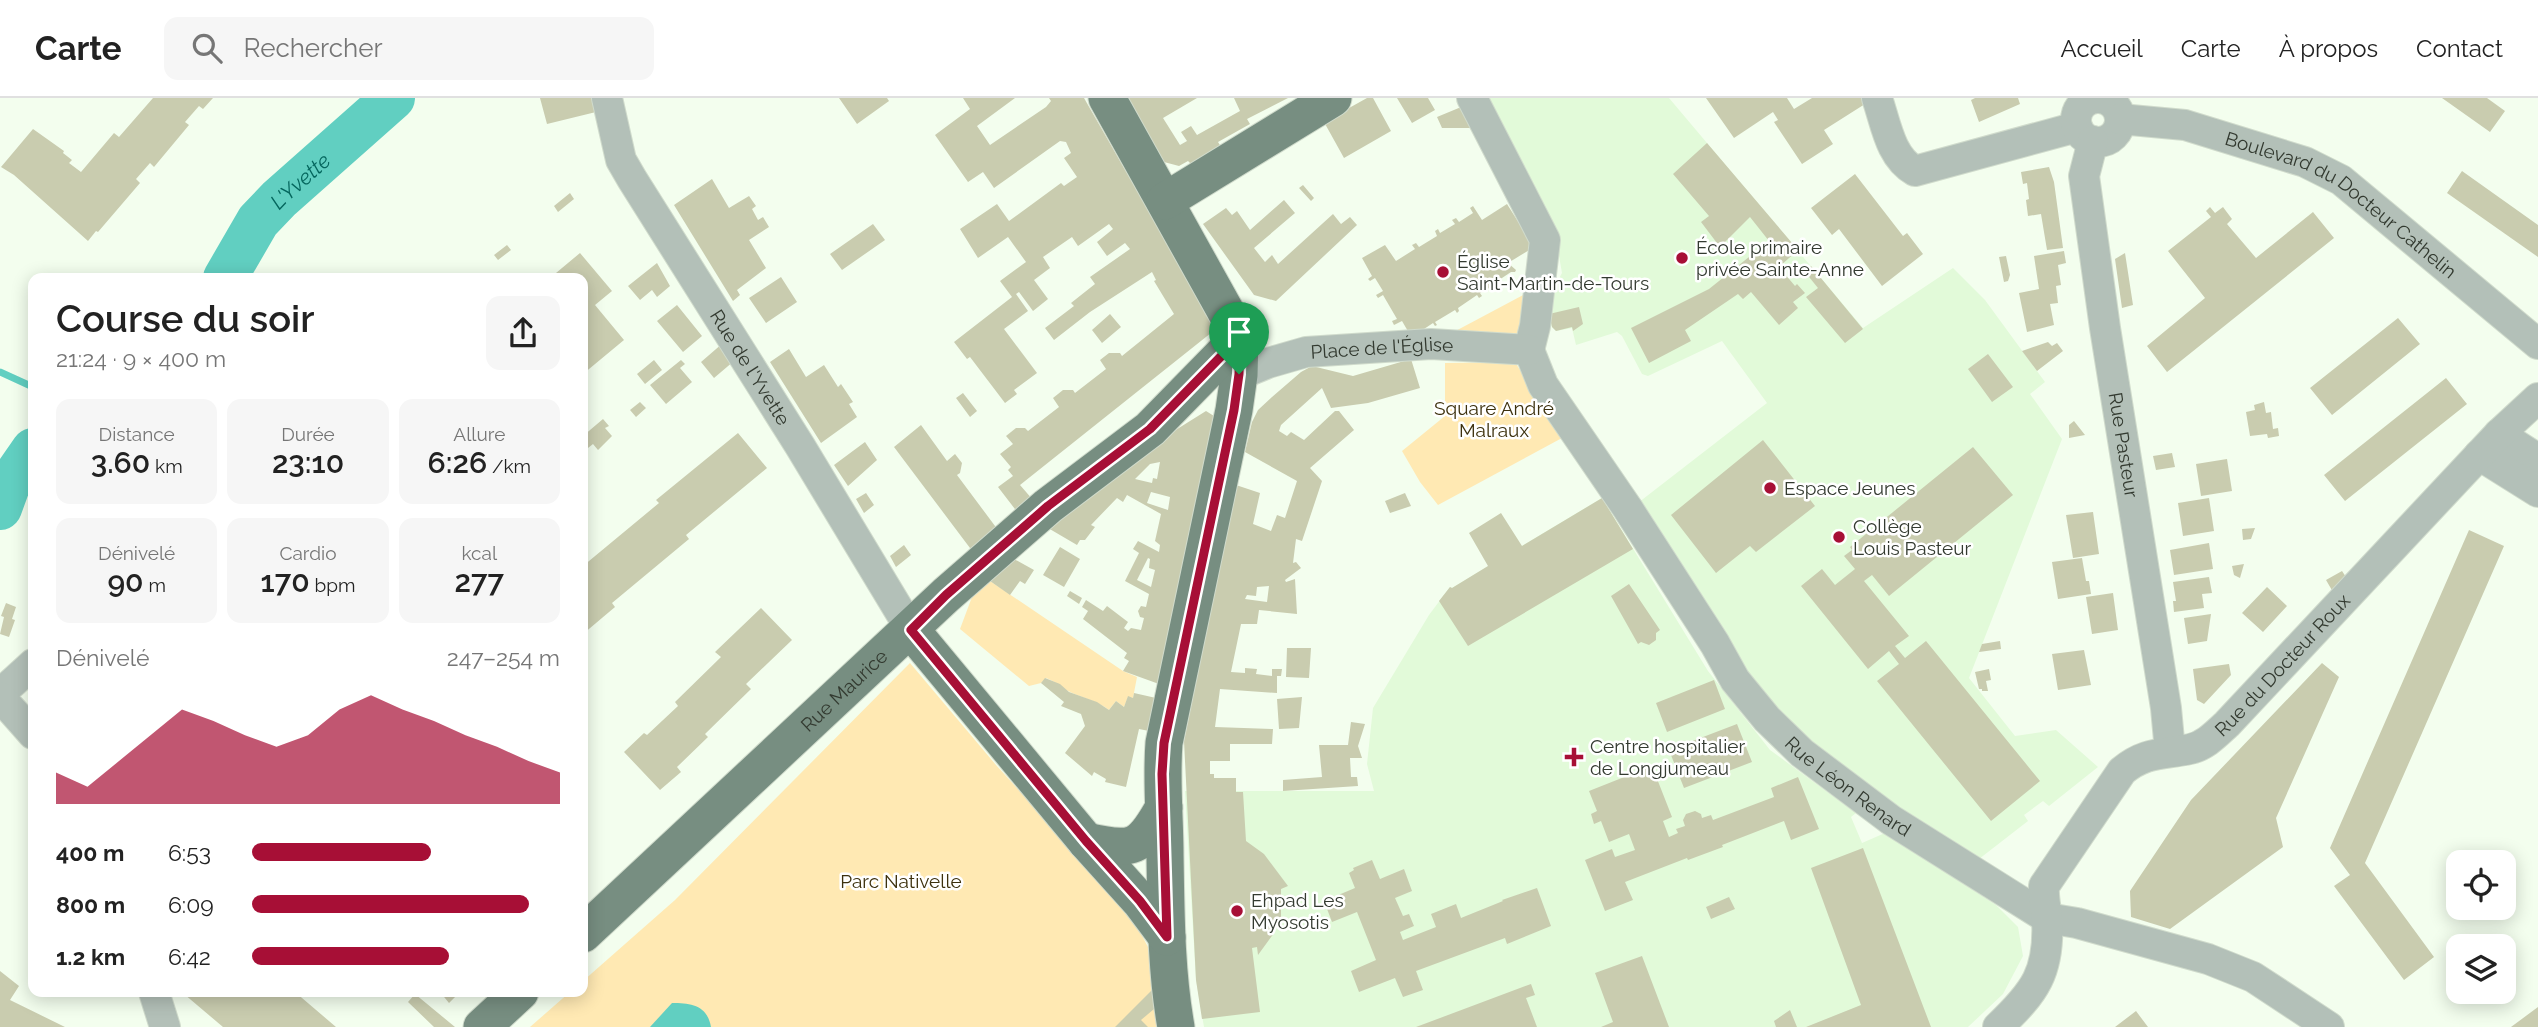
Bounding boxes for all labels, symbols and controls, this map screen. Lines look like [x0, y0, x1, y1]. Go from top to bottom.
search box [164, 17, 654, 80]
text: Carte [35, 29, 122, 68]
icon: search [188, 29, 226, 67]
text: Rechercher [244, 33, 383, 63]
text: Accueil [2061, 34, 2143, 63]
text: Carte [2181, 34, 2241, 63]
text: À propos [2279, 34, 2378, 63]
text: Contact [2416, 34, 2503, 63]
street label: Boulevard du Docteur Cathelin [2223, 127, 2461, 282]
water label: L'Yvette [264, 147, 335, 214]
place label: École primaire privée Sainte-Anne [1696, 236, 1864, 280]
place label: Église Saint-Martin-de-Tours [1457, 250, 1649, 294]
marker: École primaire privée Sainte-Anne [1674, 250, 1690, 266]
marker: Église Saint-Martin-de-Tours [1435, 264, 1451, 280]
text: Course du soir [56, 296, 315, 341]
button: share [486, 296, 560, 370]
pin [1209, 302, 1269, 374]
street label: Rue de l'Yvette [706, 305, 795, 429]
icon: arrive [1220, 313, 1258, 351]
street label: Place de l'Église [1310, 333, 1454, 363]
text: 21:24 · 9 × 400 m [56, 345, 226, 372]
street label: Rue Pasteur [2104, 391, 2143, 499]
park label: Square André Malraux [1434, 397, 1554, 441]
text: Distance [99, 423, 175, 445]
text: Durée [281, 423, 335, 445]
text: Allure [453, 423, 505, 445]
text: 3.60 [91, 445, 150, 480]
text: 23:10 [272, 445, 344, 480]
text: 6:26 [428, 445, 487, 480]
text: km [150, 455, 183, 477]
text: /km [487, 455, 531, 477]
place label: Espace Jeunes [1784, 477, 1915, 499]
marker: Espace Jeunes [1762, 480, 1778, 496]
place label: Collège Louis Pasteur [1853, 515, 1972, 559]
marker: Collège Louis Pasteur [1831, 529, 1847, 545]
text: Dénivelé [98, 542, 175, 564]
text: Cardio [279, 542, 337, 564]
text: kcal [462, 542, 497, 564]
text: 90 [107, 564, 144, 599]
text: 170 [261, 564, 310, 599]
text: 277 [455, 564, 504, 599]
text: m [144, 574, 166, 596]
text: bpm [310, 574, 355, 596]
street label: Rue du Docteur Roux [2210, 589, 2355, 741]
text: Dénivelé [56, 644, 149, 671]
text: 247–254 m [447, 644, 560, 671]
street label: Rue Maurice [796, 645, 892, 736]
street label: Rue Léon Renard [1781, 732, 1915, 841]
place label: Centre hospitalier de Longjumeau [1590, 735, 1746, 779]
marker: Centre hospitalier de Longjumeau [1564, 747, 1584, 767]
text: 400 m [56, 839, 124, 866]
text: 6:53 [168, 839, 211, 866]
map controls [2446, 850, 2516, 1004]
button: locate [2446, 850, 2516, 920]
park label: Parc Nativelle [840, 870, 962, 892]
place label: Ehpad Les Myosotis [1251, 889, 1344, 933]
text: 800 m [56, 891, 125, 918]
text: 6:09 [168, 891, 214, 918]
marker: Ehpad Les Myosotis [1229, 903, 1245, 919]
button: layers [2446, 934, 2516, 1004]
text: 1.2 km [56, 943, 125, 970]
text: 6:42 [168, 943, 211, 970]

